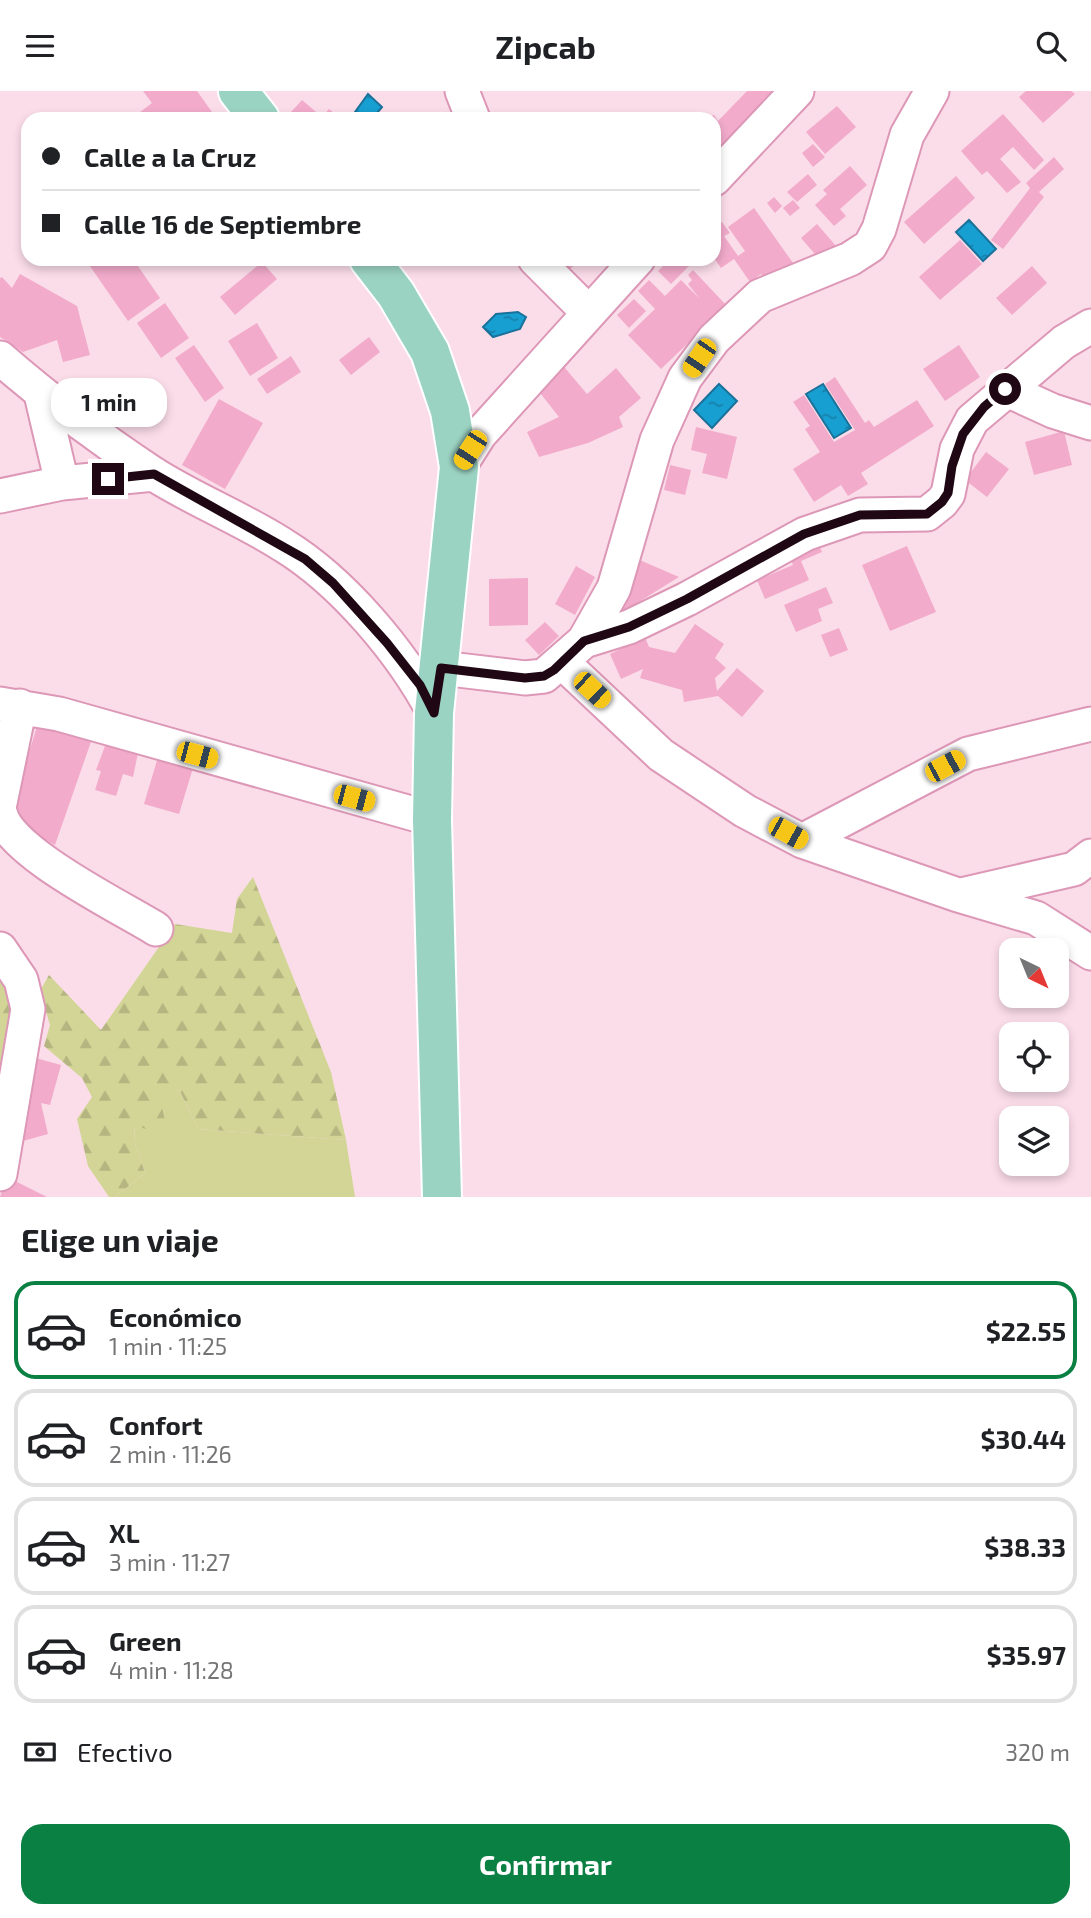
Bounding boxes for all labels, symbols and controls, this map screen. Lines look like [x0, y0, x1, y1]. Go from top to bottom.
icon: menu [21, 27, 59, 65]
text: Zipcab [495, 27, 596, 65]
icon: search [1032, 27, 1070, 65]
text: Calle a la Cruz [84, 141, 256, 172]
text: Calle 16 de Septiembre [84, 208, 361, 239]
car [679, 335, 720, 381]
route start [989, 373, 1021, 405]
callout: 1 min [50, 377, 166, 427]
text: 1 min [81, 388, 137, 416]
car [450, 427, 491, 473]
route end [92, 463, 124, 495]
car [570, 668, 615, 712]
car [174, 739, 221, 771]
car [922, 747, 969, 785]
car [331, 782, 378, 814]
car [765, 814, 812, 852]
north arrow [999, 938, 1069, 1008]
map controls [999, 938, 1069, 1176]
button: locate [999, 1022, 1069, 1092]
button: layers [999, 1106, 1069, 1176]
text: Elige un viaje [21, 1220, 219, 1258]
icon: car [25, 1299, 88, 1362]
text: Económico [109, 1301, 242, 1332]
text: $22.55 [986, 1315, 1066, 1346]
text: 1 min · 11:25 [109, 1332, 227, 1360]
icon: car [25, 1407, 88, 1470]
text: Confort [109, 1409, 203, 1440]
text: $30.44 [980, 1423, 1066, 1454]
text: 2 min · 11:26 [109, 1440, 232, 1468]
icon: car [25, 1515, 88, 1578]
text: XL [109, 1517, 140, 1548]
text: $38.33 [984, 1531, 1066, 1562]
text: 3 min · 11:27 [109, 1548, 230, 1576]
icon: car [25, 1623, 88, 1686]
text: Green [109, 1625, 182, 1656]
text: $35.97 [986, 1639, 1066, 1670]
text: 4 min · 11:28 [109, 1656, 234, 1684]
icon: cash [21, 1733, 59, 1771]
text: Efectivo [77, 1736, 173, 1767]
text: 320 m [1005, 1738, 1070, 1766]
button: Confirmar [21, 1824, 1070, 1904]

